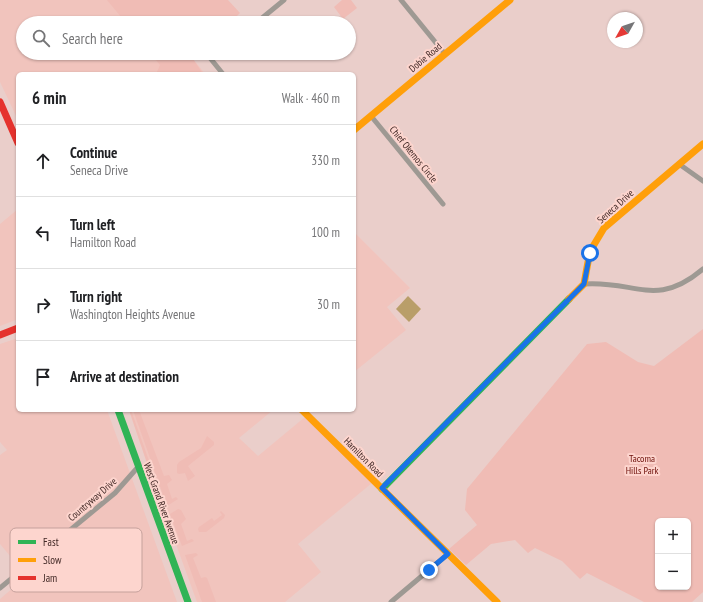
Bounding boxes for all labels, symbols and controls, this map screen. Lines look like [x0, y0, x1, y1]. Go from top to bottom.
north arrow [607, 12, 643, 48]
search box [16, 16, 356, 60]
icon: search [30, 27, 52, 49]
text: Search here [62, 29, 123, 48]
street label: Dobie Road [406, 40, 445, 75]
text: 6 min [32, 87, 66, 109]
text: Walk · 460 m [282, 90, 340, 107]
street label: Chief Okemos Circle [387, 123, 440, 185]
text: Continue [70, 143, 117, 162]
icon: ahead [32, 150, 54, 172]
text: 330 m [311, 152, 340, 169]
text: Seneca Drive [70, 162, 128, 179]
street label: Seneca Drive [594, 187, 636, 226]
text: Turn left [70, 215, 115, 234]
icon: left [32, 222, 54, 244]
text: 100 m [311, 224, 340, 241]
text: Hamilton Road [70, 234, 136, 251]
route start [581, 244, 599, 262]
text: Turn right [70, 287, 122, 306]
icon: right [32, 294, 54, 316]
text: 30 m [317, 296, 340, 313]
text: Washington Heights Avenue [70, 306, 195, 323]
icon: arrive [32, 366, 54, 388]
text: Arrive at destination [70, 367, 179, 386]
street label: Hamilton Road [341, 435, 386, 480]
park label: Tacoma Hills Park [626, 452, 658, 477]
street label: West Grand River Avenue [141, 460, 182, 546]
street label: Countryway Drive [65, 475, 119, 524]
map controls [655, 518, 691, 590]
button: + [655, 518, 691, 554]
legend [10, 528, 142, 592]
text: Fast [43, 535, 59, 549]
text: Slow [43, 553, 62, 567]
button: − [655, 554, 691, 590]
route end [420, 561, 438, 579]
text: Jam [42, 571, 57, 585]

